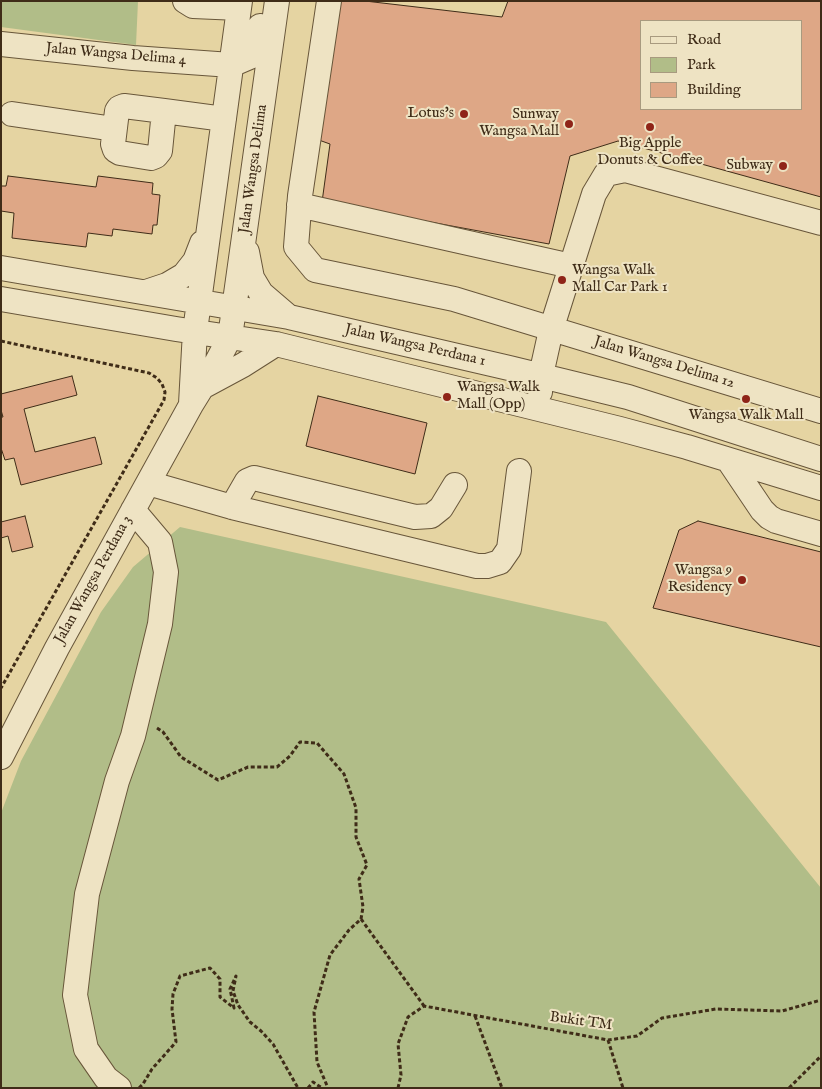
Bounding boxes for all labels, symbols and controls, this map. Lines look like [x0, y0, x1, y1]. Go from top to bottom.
legend [640, 20, 802, 110]
text: Road [687, 30, 721, 49]
street label: Jalan Wangsa Delima 4 [45, 40, 187, 70]
text: Park [687, 55, 716, 74]
text: Building [687, 80, 741, 99]
street label: Jalan Wangsa Delima [236, 103, 272, 235]
place label: Lotus's [408, 105, 454, 123]
place label: Sunway Wangsa Mall [479, 106, 559, 141]
marker: Lotus's [458, 108, 470, 120]
marker: Sunway Wangsa Mall [563, 118, 575, 130]
marker: Big Apple Donuts & Coffee [644, 121, 656, 133]
place label: Big Apple Donuts & Coffee [597, 135, 703, 170]
place label: Subway [726, 157, 773, 175]
marker: Subway [777, 160, 789, 172]
place label: Wangsa Walk Mall Car Park 1 [572, 262, 667, 297]
marker: Wangsa Walk Mall Car Park 1 [556, 274, 568, 286]
street label: Jalan Wangsa Perdana 1 [343, 321, 487, 371]
street label: Jalan Wangsa Delima 12 [592, 333, 736, 393]
place label: Wangsa Walk Mall (Opp) [457, 379, 540, 414]
marker: Wangsa Walk Mall (Opp) [441, 391, 453, 403]
marker: Wangsa Walk Mall [740, 393, 752, 405]
place label: Wangsa Walk Mall [688, 407, 804, 425]
street label: Jalan Wangsa Perdana 3 [51, 513, 137, 647]
place label: Wangsa 9 Residency [668, 562, 732, 597]
marker: Wangsa 9 Residency [736, 574, 748, 586]
street label: Bukit TM [548, 1009, 614, 1035]

